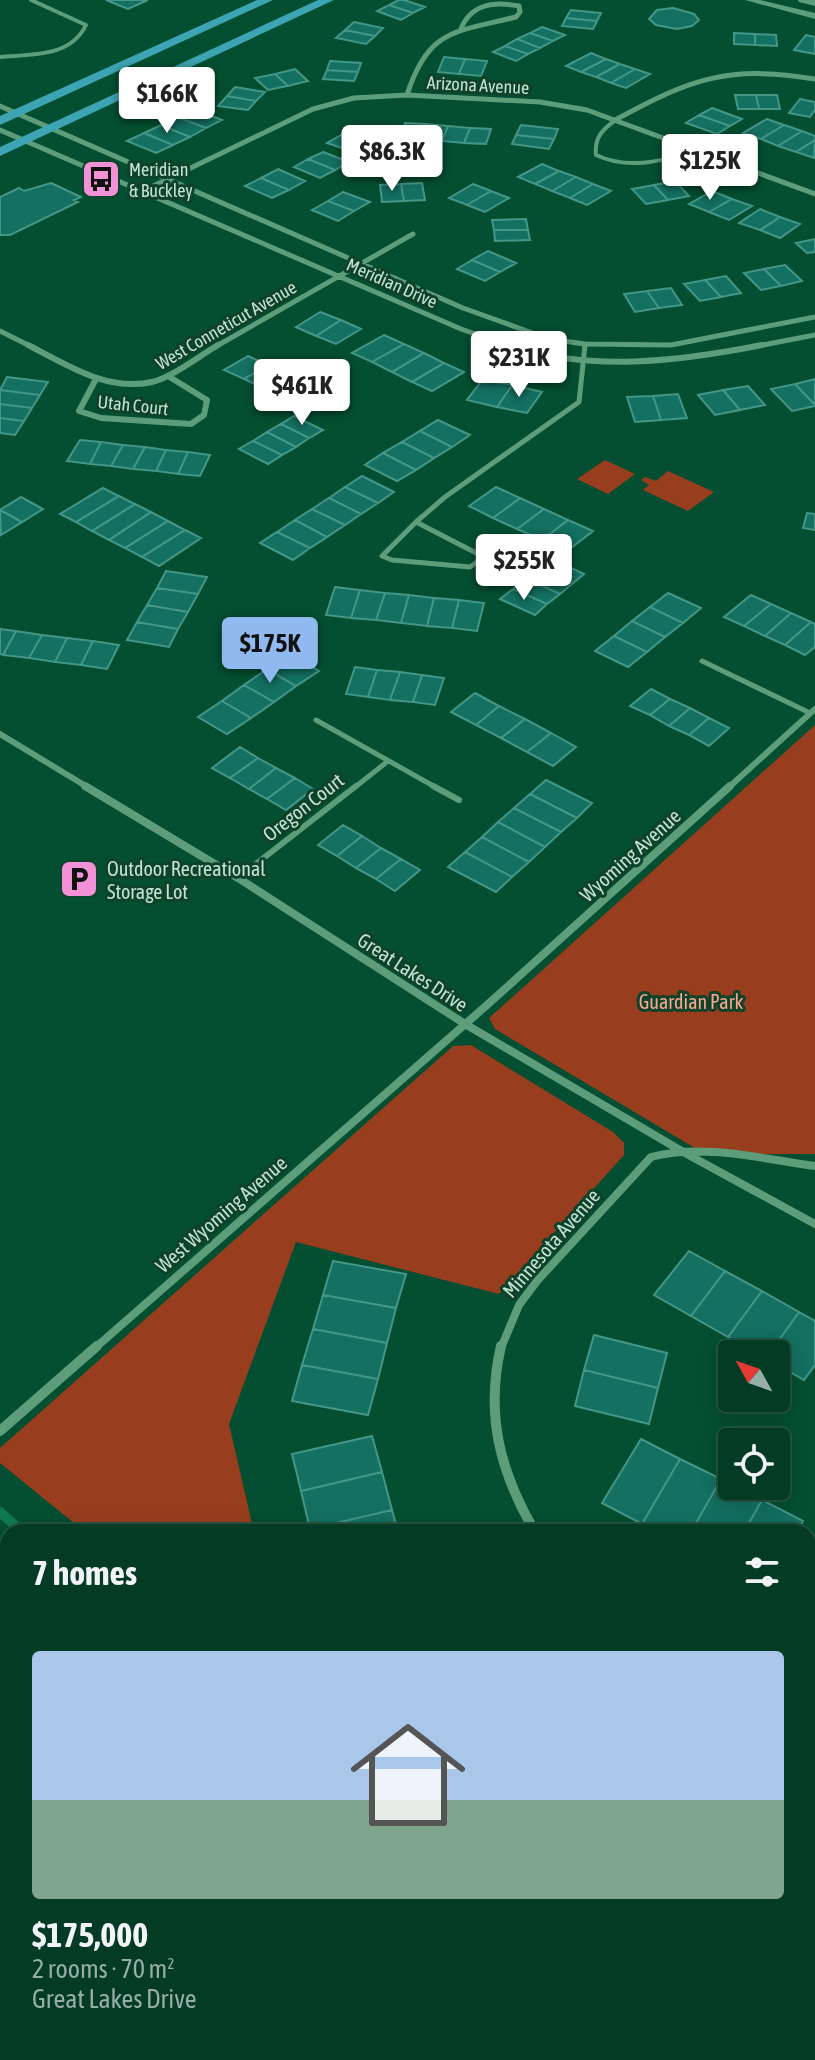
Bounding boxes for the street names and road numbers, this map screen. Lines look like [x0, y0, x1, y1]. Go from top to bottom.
street label: Arizona Avenue [426, 72, 530, 98]
street label: Meridian Drive [343, 254, 441, 312]
street label: West Conneticut Avenue [152, 276, 300, 374]
street label: Utah Court [97, 391, 169, 419]
street label: Oregon Court [258, 768, 348, 846]
street label: Wyoming Avenue [575, 804, 685, 906]
street label: Great Lakes Drive [354, 928, 472, 1016]
street label: West Wyoming Avenue [151, 1151, 291, 1277]
street label: Minnesota Avenue [498, 1184, 604, 1302]

